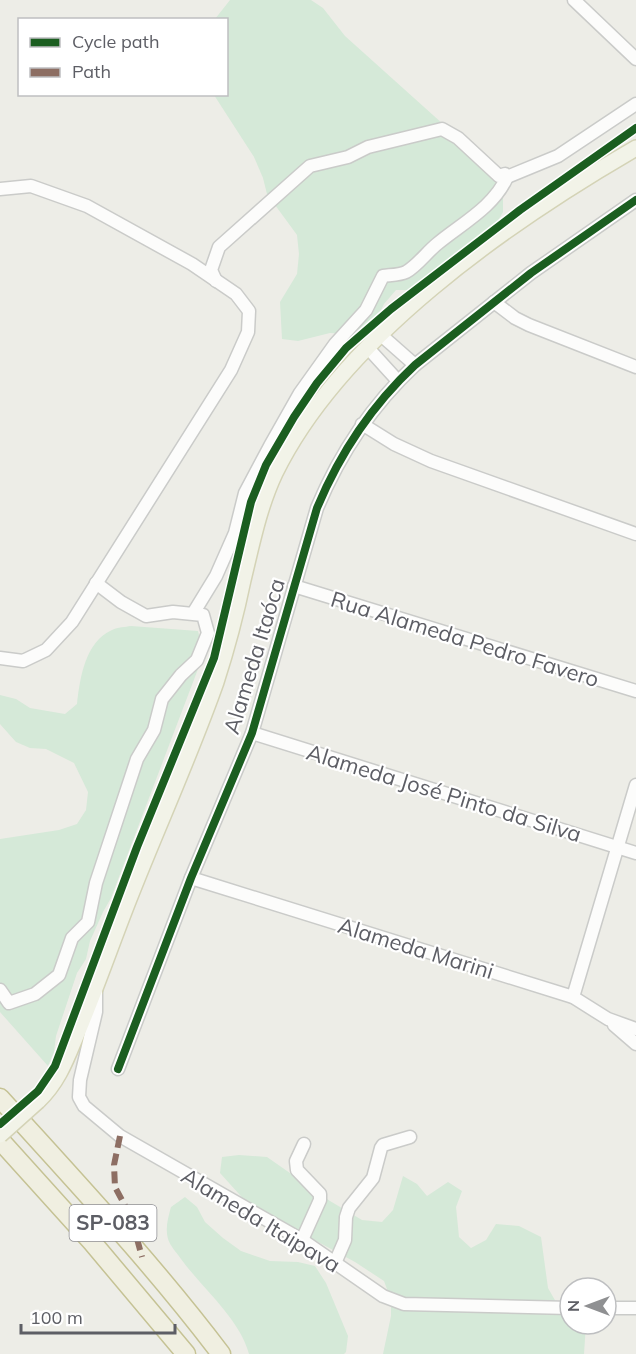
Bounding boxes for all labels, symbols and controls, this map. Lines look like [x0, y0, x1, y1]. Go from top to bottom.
legend [18, 18, 228, 96]
text: Cycle path [72, 30, 159, 53]
text: Path [72, 60, 111, 83]
street label: Alameda Itaóca [217, 575, 291, 737]
street label: Rua Alameda Pedro Favero [328, 585, 602, 693]
street label: Alameda José Pinto da Silva [303, 738, 585, 848]
street label: Alameda Marini [335, 911, 497, 985]
street label: Alameda Itaipava [176, 1161, 346, 1279]
road number: SP-083 [70, 1205, 156, 1241]
north arrow [558, 1276, 618, 1336]
scale bar [21, 1297, 176, 1335]
text: N [563, 1300, 583, 1312]
text: 100 m [30, 1306, 83, 1329]

